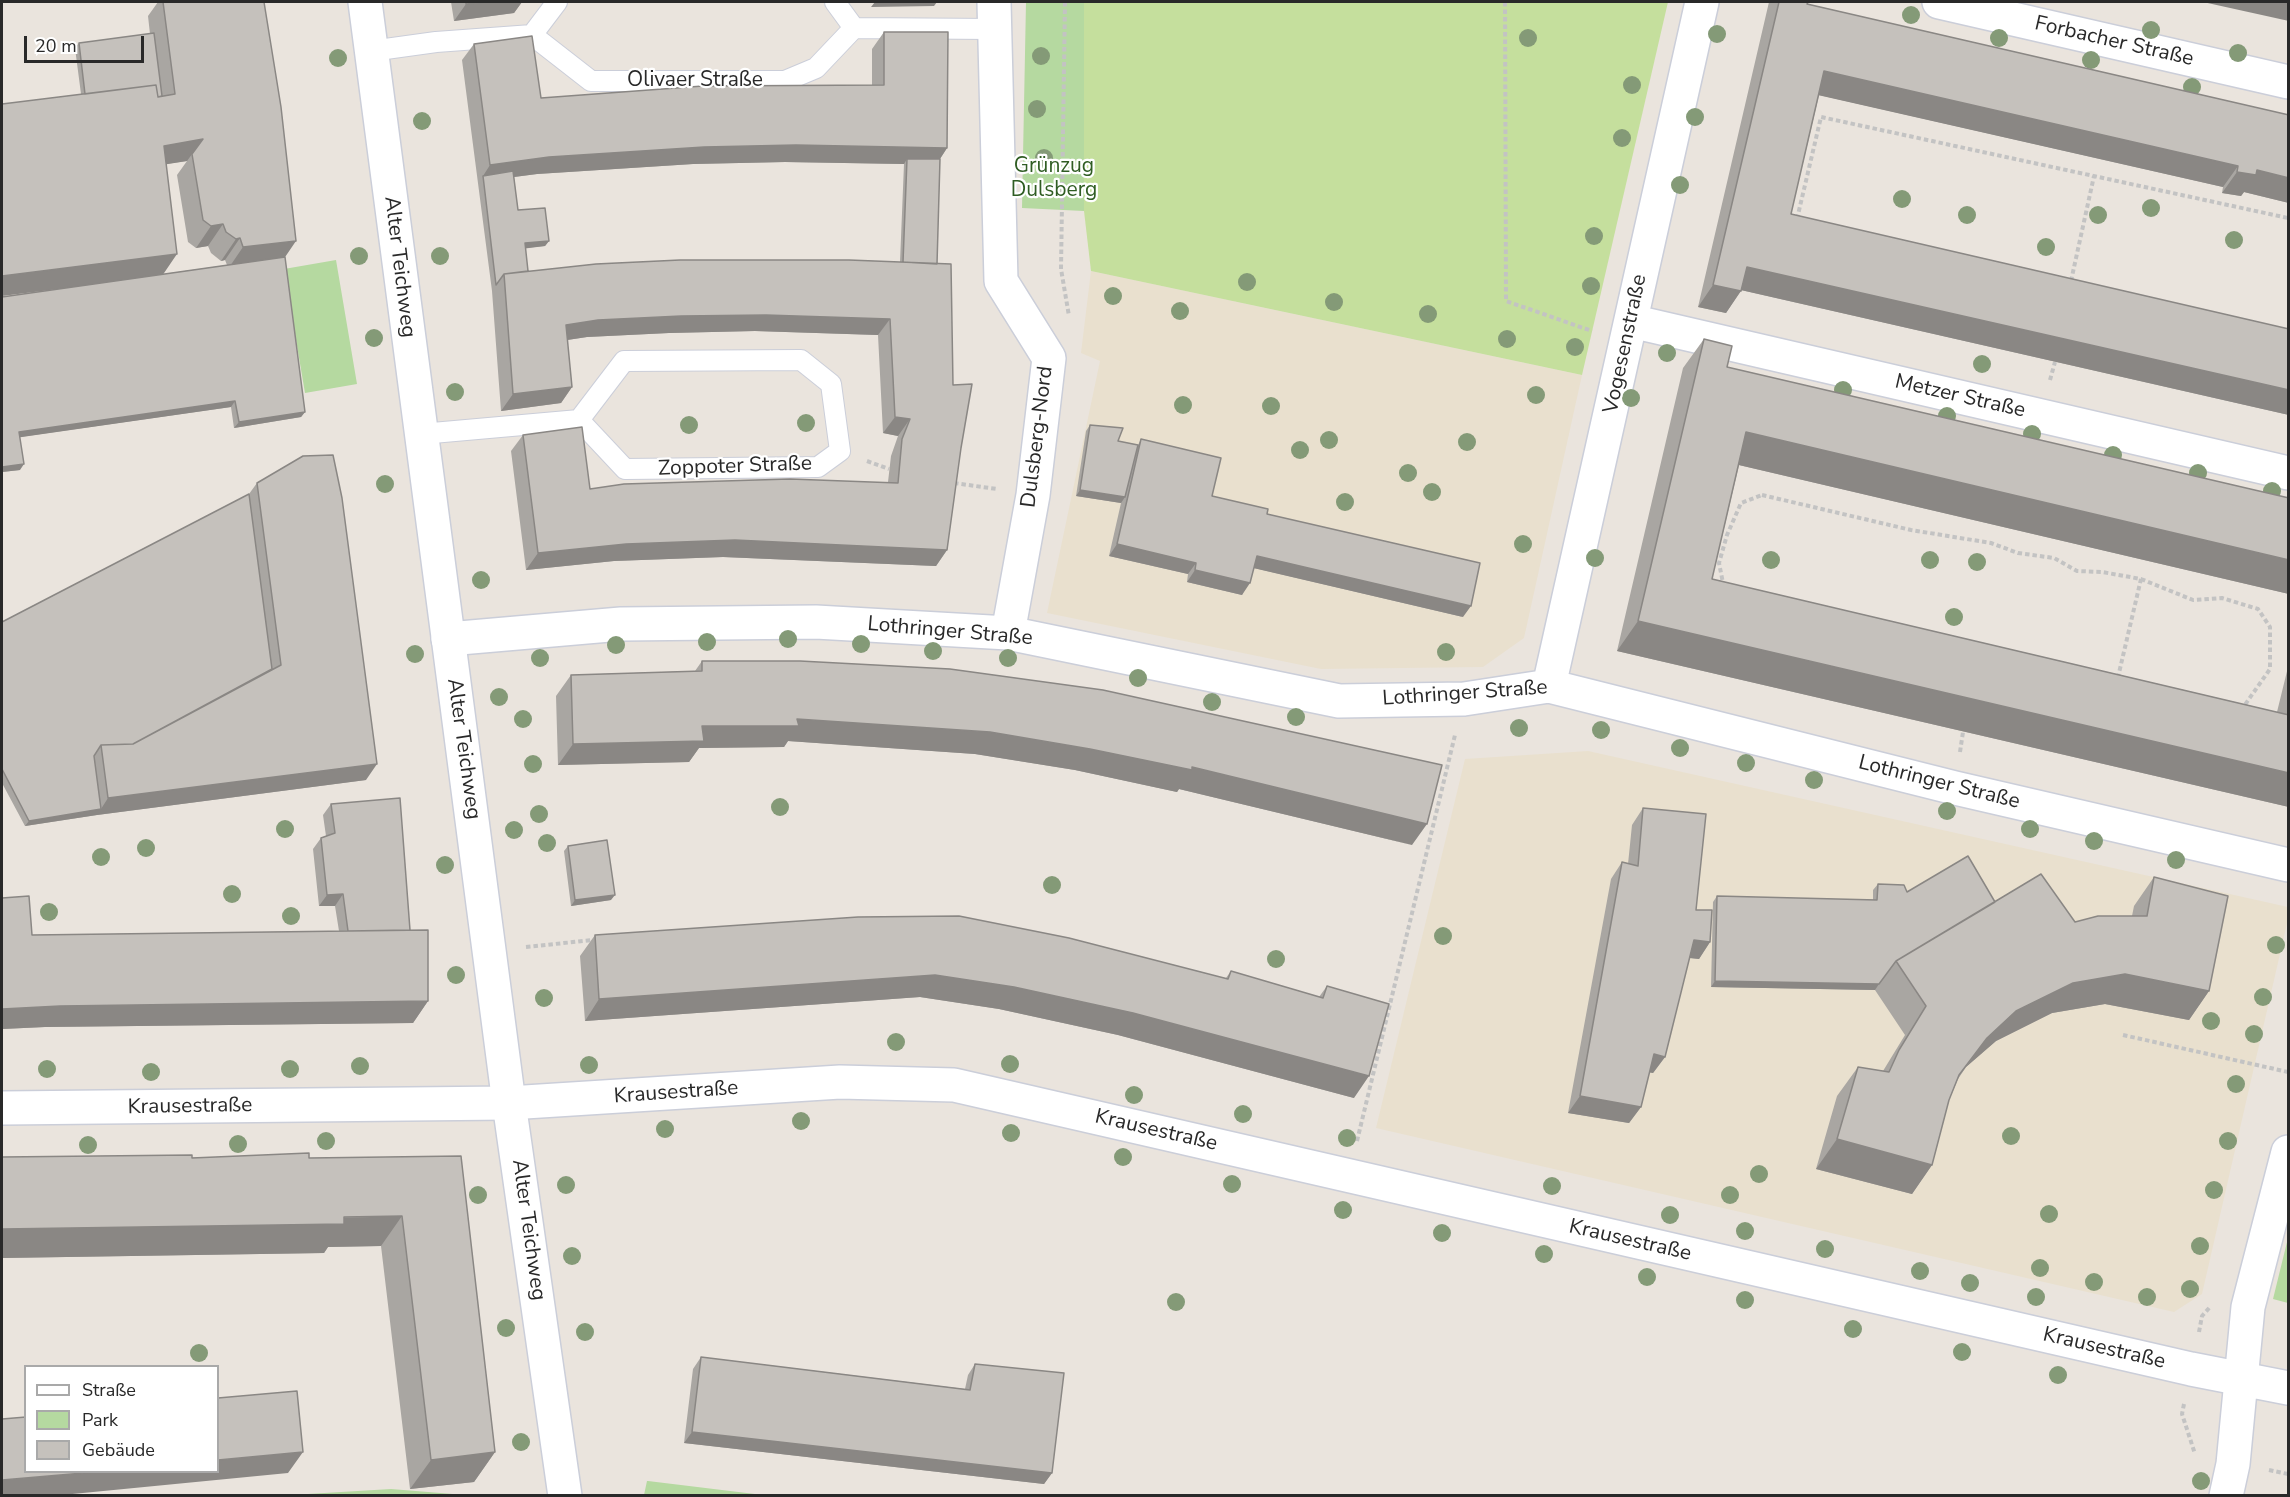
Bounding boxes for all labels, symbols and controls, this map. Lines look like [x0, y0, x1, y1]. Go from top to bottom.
street label: Forbacher Straße [2032, 11, 2196, 73]
scale bar [27, 24, 147, 62]
text: 20 m [35, 34, 77, 58]
street label: Olivaer Straße [627, 68, 763, 94]
park label: Grünzug Dulsberg [1011, 154, 1097, 204]
street label: Alter Teichweg [378, 195, 420, 339]
street label: Vogesenstraße [1599, 272, 1653, 416]
street label: Dulsberg-Nord [1017, 365, 1059, 509]
street label: Metzer Straße [1892, 370, 2028, 424]
street label: Zoppoter Straße [658, 452, 812, 482]
street label: Lothringer Straße [866, 612, 1034, 652]
street label: Lothringer Straße [1381, 676, 1549, 712]
street label: Alter Teichweg [441, 677, 485, 821]
street label: Lothringer Straße [1856, 751, 2022, 815]
street label: Krausestraße [613, 1076, 739, 1110]
street label: Krausestraße [127, 1093, 253, 1121]
street label: Krausestraße [1092, 1105, 1220, 1157]
street label: Alter Teichweg [506, 1158, 550, 1302]
street label: Krausestraße [1566, 1215, 1694, 1267]
street label: Krausestraße [2040, 1323, 2168, 1375]
legend [24, 1365, 219, 1473]
text: Straße [82, 1378, 136, 1402]
text: Park [82, 1408, 118, 1432]
text: Gebäude [82, 1438, 155, 1462]

